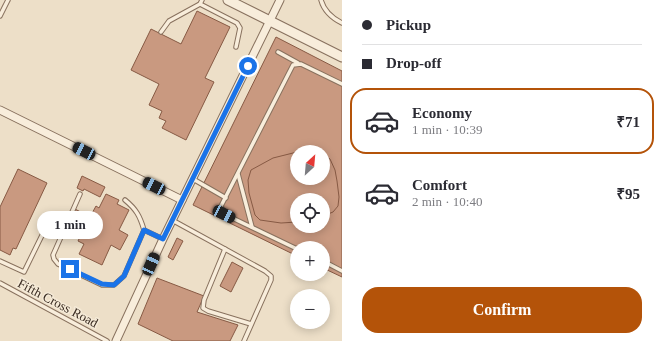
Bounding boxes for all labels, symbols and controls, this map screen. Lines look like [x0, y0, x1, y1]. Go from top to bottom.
text: Pickup [386, 17, 431, 33]
text: Drop-off [386, 55, 442, 71]
route start [239, 57, 257, 75]
icon: car [364, 103, 400, 139]
text: Economy [412, 105, 472, 121]
text: ₹71 [616, 114, 640, 130]
text: 1 min · 10:39 [412, 122, 482, 137]
car [71, 140, 97, 162]
north arrow [290, 145, 330, 185]
map controls [290, 145, 330, 329]
car [141, 175, 167, 197]
icon: car [364, 175, 400, 211]
text: Comfort [412, 177, 467, 193]
text: ₹95 [616, 186, 640, 202]
button: locate [290, 193, 330, 233]
text: 2 min · 10:40 [412, 194, 482, 209]
car [211, 203, 237, 225]
callout: 1 min [37, 211, 103, 239]
text: 1 min [54, 217, 86, 232]
button: + [290, 241, 330, 281]
car [141, 251, 161, 277]
route end [61, 260, 79, 278]
street label: Fifth Cross Road [15, 276, 101, 331]
button: Confirm [362, 287, 642, 333]
button: − [290, 289, 330, 329]

